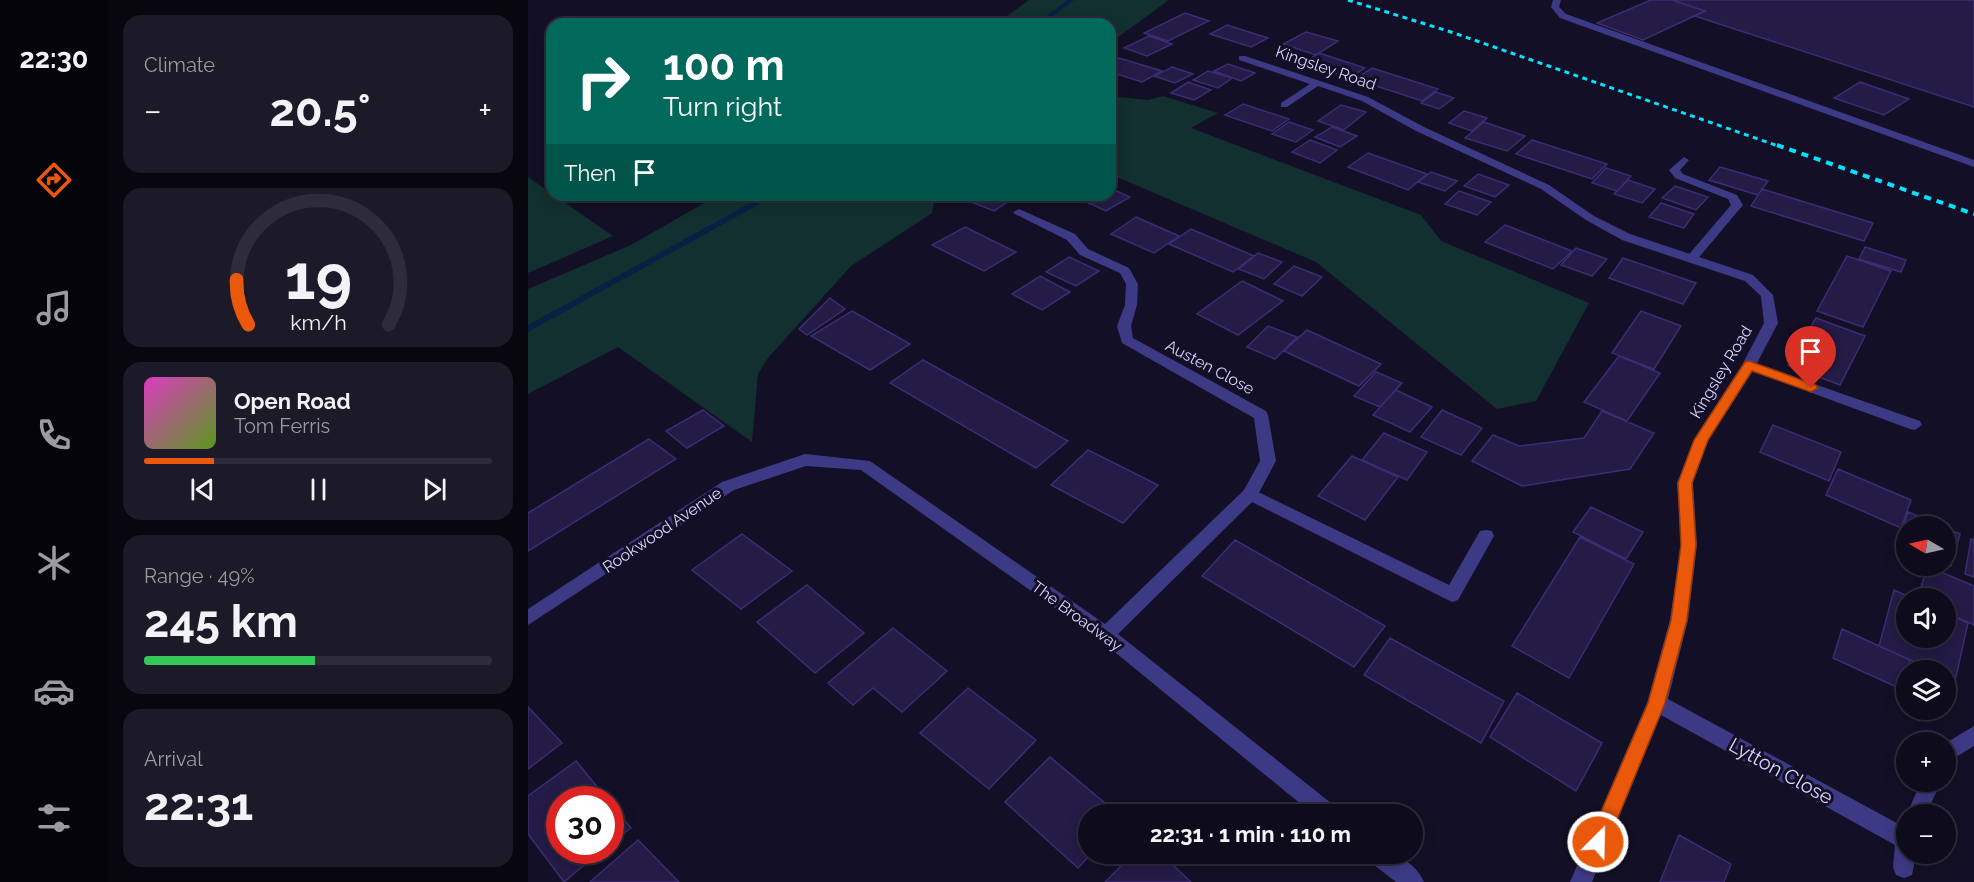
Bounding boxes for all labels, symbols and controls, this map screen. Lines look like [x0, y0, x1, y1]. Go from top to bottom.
text: 100 m [663, 41, 785, 90]
icon: right [564, 42, 642, 120]
street label: Kingsley Road [1273, 42, 1379, 94]
text: 22:30 [20, 43, 88, 74]
text: Climate [144, 53, 215, 77]
text: 20.5° [270, 84, 370, 137]
text: − [144, 91, 162, 130]
text: + [478, 91, 492, 130]
text: Turn right [663, 91, 782, 122]
icon: arrive [628, 156, 661, 189]
icon: directions [33, 159, 75, 201]
text: Then [564, 160, 616, 186]
text: 19 [284, 240, 352, 314]
icon: music [33, 287, 75, 329]
text: km/h [290, 310, 346, 335]
street label: Kingsley Road [1686, 322, 1756, 422]
pin [1785, 326, 1836, 388]
icon: arrive [1794, 335, 1827, 368]
street label: Austen Close [1162, 336, 1258, 398]
text: Open Road [234, 388, 351, 414]
icon: phone [33, 414, 75, 456]
text: Tom Ferris [234, 414, 330, 438]
icon: previous [186, 473, 219, 506]
icon: pause [302, 473, 335, 506]
icon: next [418, 473, 451, 506]
street label: Rookwood Avenue [599, 483, 725, 577]
north arrow [1896, 516, 1956, 576]
map controls [1896, 516, 1956, 864]
icon: climate [33, 542, 75, 584]
text: Range · 49% [144, 564, 254, 588]
street label: The Broadway [1028, 577, 1126, 655]
button: sound [1896, 588, 1956, 648]
text: 245 km [144, 595, 298, 648]
button: layers [1896, 660, 1956, 720]
icon: car [33, 670, 75, 712]
button: + [1896, 732, 1956, 792]
street label: Lytton Close [1725, 733, 1837, 810]
text: Arrival [144, 747, 203, 771]
text: 22:31 [144, 778, 253, 831]
speed limit sign: 30 [546, 786, 624, 864]
icon: filters [33, 797, 75, 839]
button: − [1896, 804, 1956, 864]
position arrow [1566, 810, 1630, 874]
text: 22:31 · 1 min · 110 m [1150, 821, 1351, 847]

